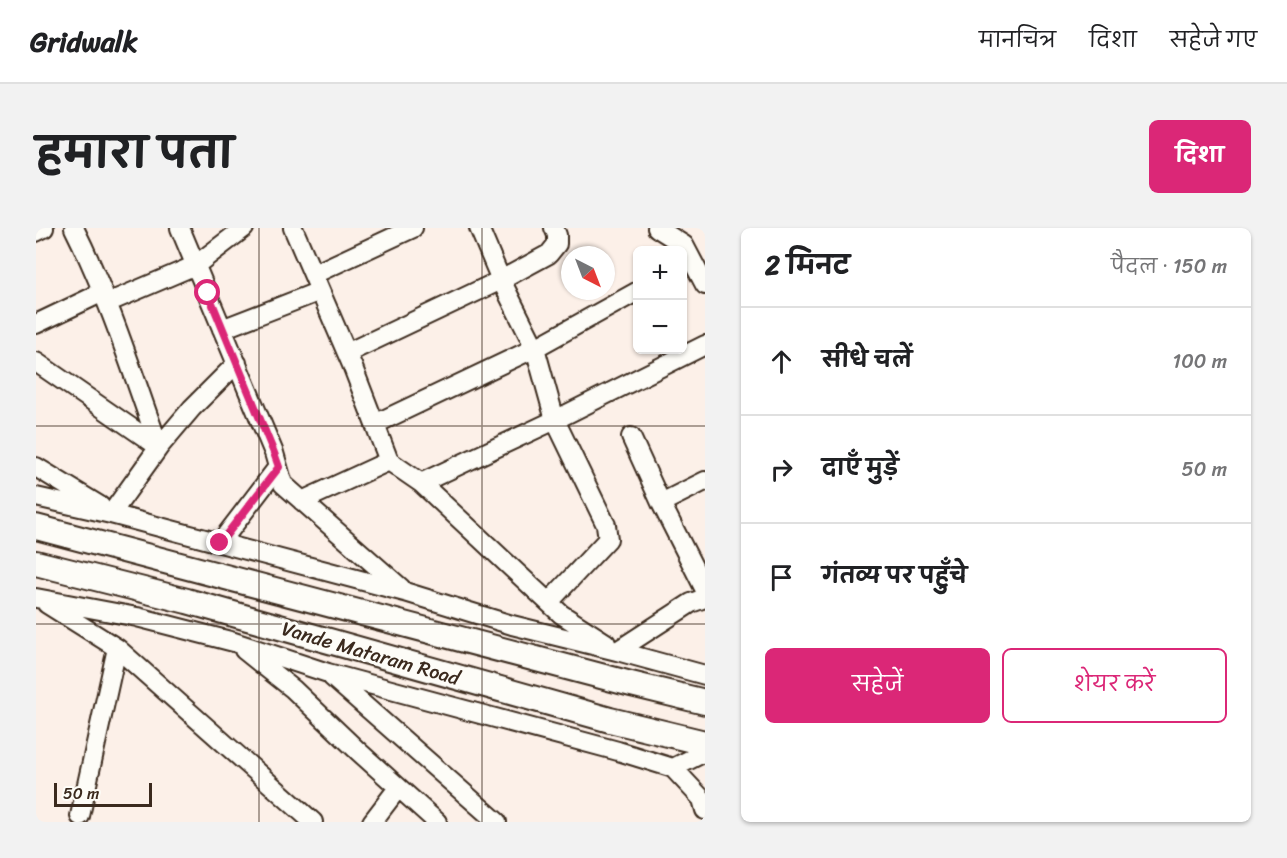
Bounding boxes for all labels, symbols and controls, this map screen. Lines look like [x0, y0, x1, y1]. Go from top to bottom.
text: Gridwalk [30, 17, 138, 66]
text: मानचित्र [979, 21, 1056, 59]
text: दिशा [1089, 21, 1137, 59]
text: सहेजे गए [1170, 21, 1257, 59]
text: हमारा पता [36, 116, 234, 190]
button: दिशा [1149, 120, 1251, 193]
text: 2 मिनट [765, 242, 850, 288]
north arrow [561, 246, 615, 300]
map controls [633, 246, 687, 354]
button: + [633, 246, 687, 300]
text: पैदल · 150 m [1111, 249, 1227, 284]
route start [194, 279, 220, 305]
button: − [633, 300, 687, 354]
text: सीधे चलें [822, 340, 912, 379]
text: 100 m [1173, 344, 1227, 379]
icon: ahead [765, 345, 798, 378]
text: दाएँ मुड़ें [822, 448, 899, 487]
text: 50 m [1182, 452, 1227, 487]
icon: right [765, 453, 798, 486]
route end [206, 529, 232, 555]
text: गंतव्य पर पहुँचे [822, 556, 967, 595]
icon: arrive [765, 561, 798, 594]
street label: Vande Mataram Road [278, 611, 466, 696]
button: सहेजें [765, 648, 990, 723]
button: शेयर करें [1002, 648, 1227, 723]
text: 50 m [63, 779, 99, 808]
scale bar [54, 780, 152, 808]

